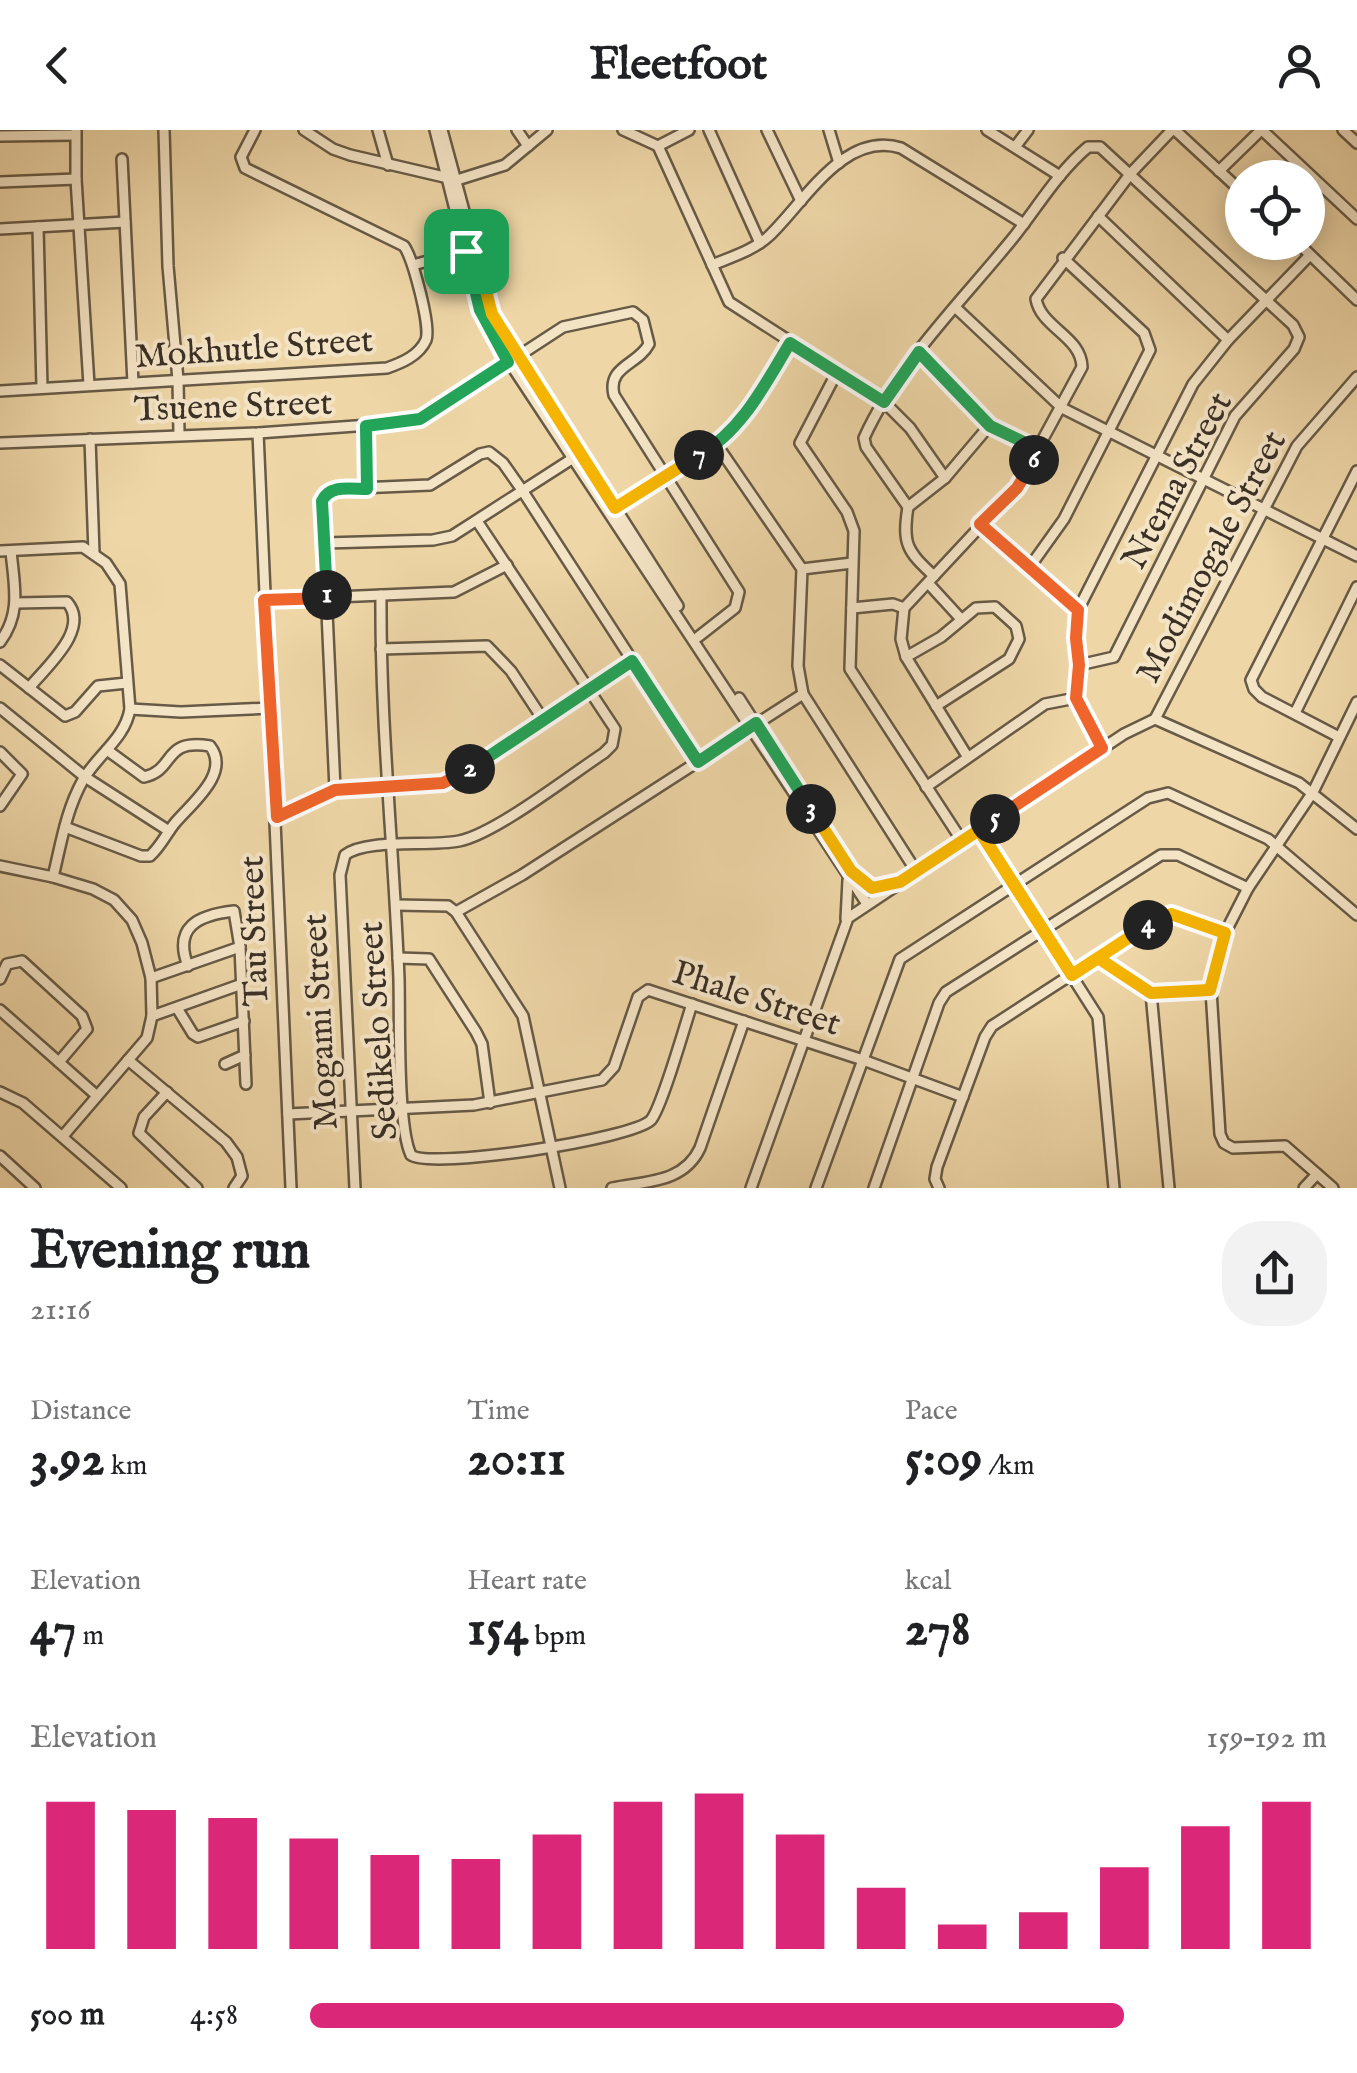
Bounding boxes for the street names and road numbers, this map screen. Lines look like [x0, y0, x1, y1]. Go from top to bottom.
street label: Mokhutle Street [134, 319, 375, 380]
street label: Tsuene Street [133, 382, 333, 433]
street label: Ntema Street [1113, 385, 1244, 577]
street label: Modimogale Street [1127, 423, 1298, 691]
street label: Tau Street [230, 855, 281, 1007]
street label: Mogami Street [293, 913, 350, 1131]
street label: Sedikelo Street [349, 920, 410, 1142]
street label: Phale Street [667, 951, 846, 1048]

